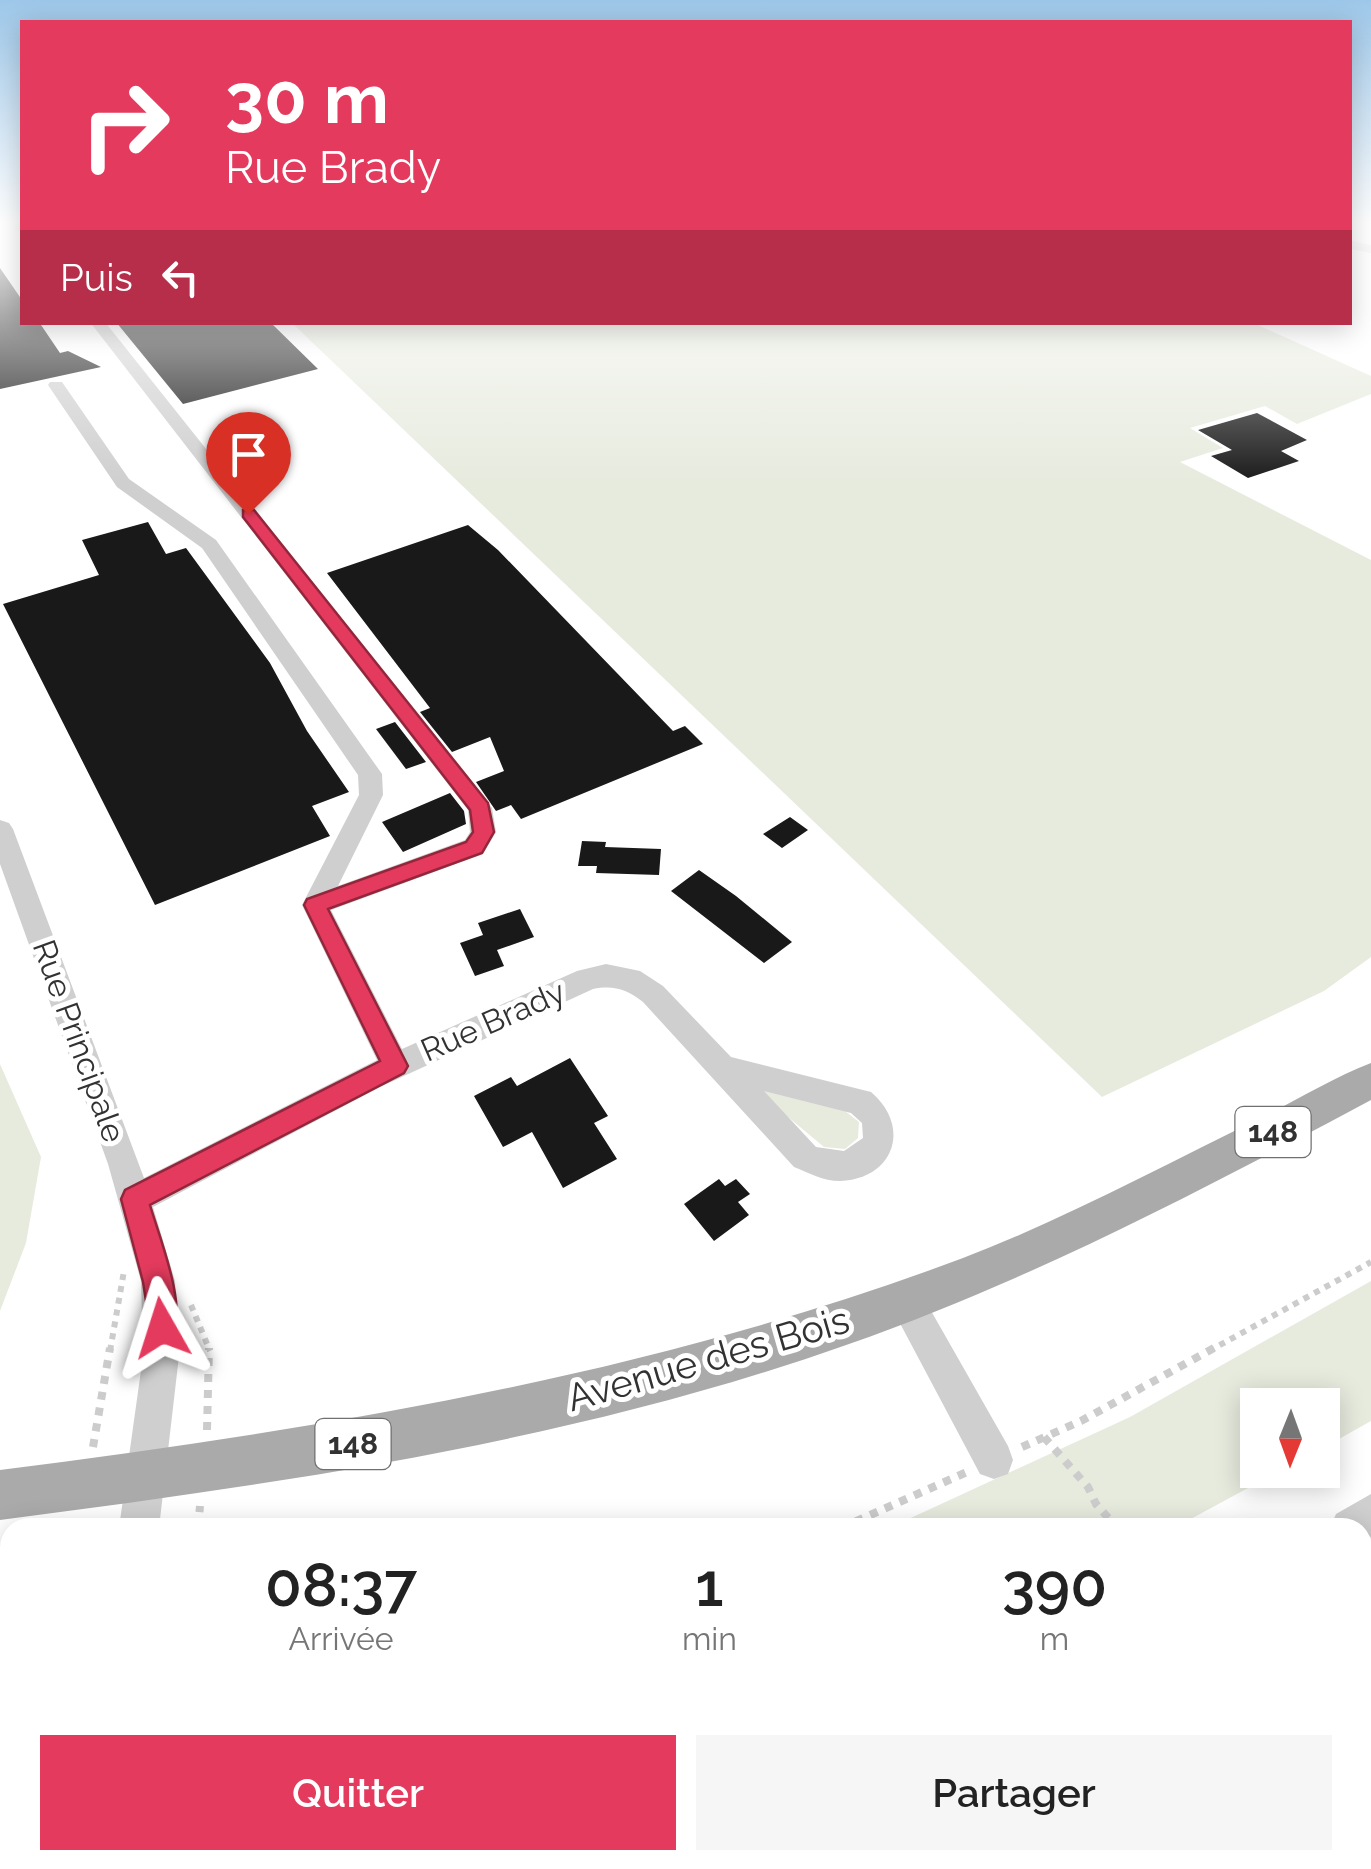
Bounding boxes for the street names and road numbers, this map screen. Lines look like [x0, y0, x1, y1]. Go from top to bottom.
street label: Rue Principale [26, 935, 133, 1147]
street label: Rue Brady [415, 972, 571, 1069]
road number: 148 [1236, 1107, 1310, 1157]
street label: Avenue des Bois [562, 1297, 854, 1420]
road number: 148 [316, 1419, 390, 1469]

